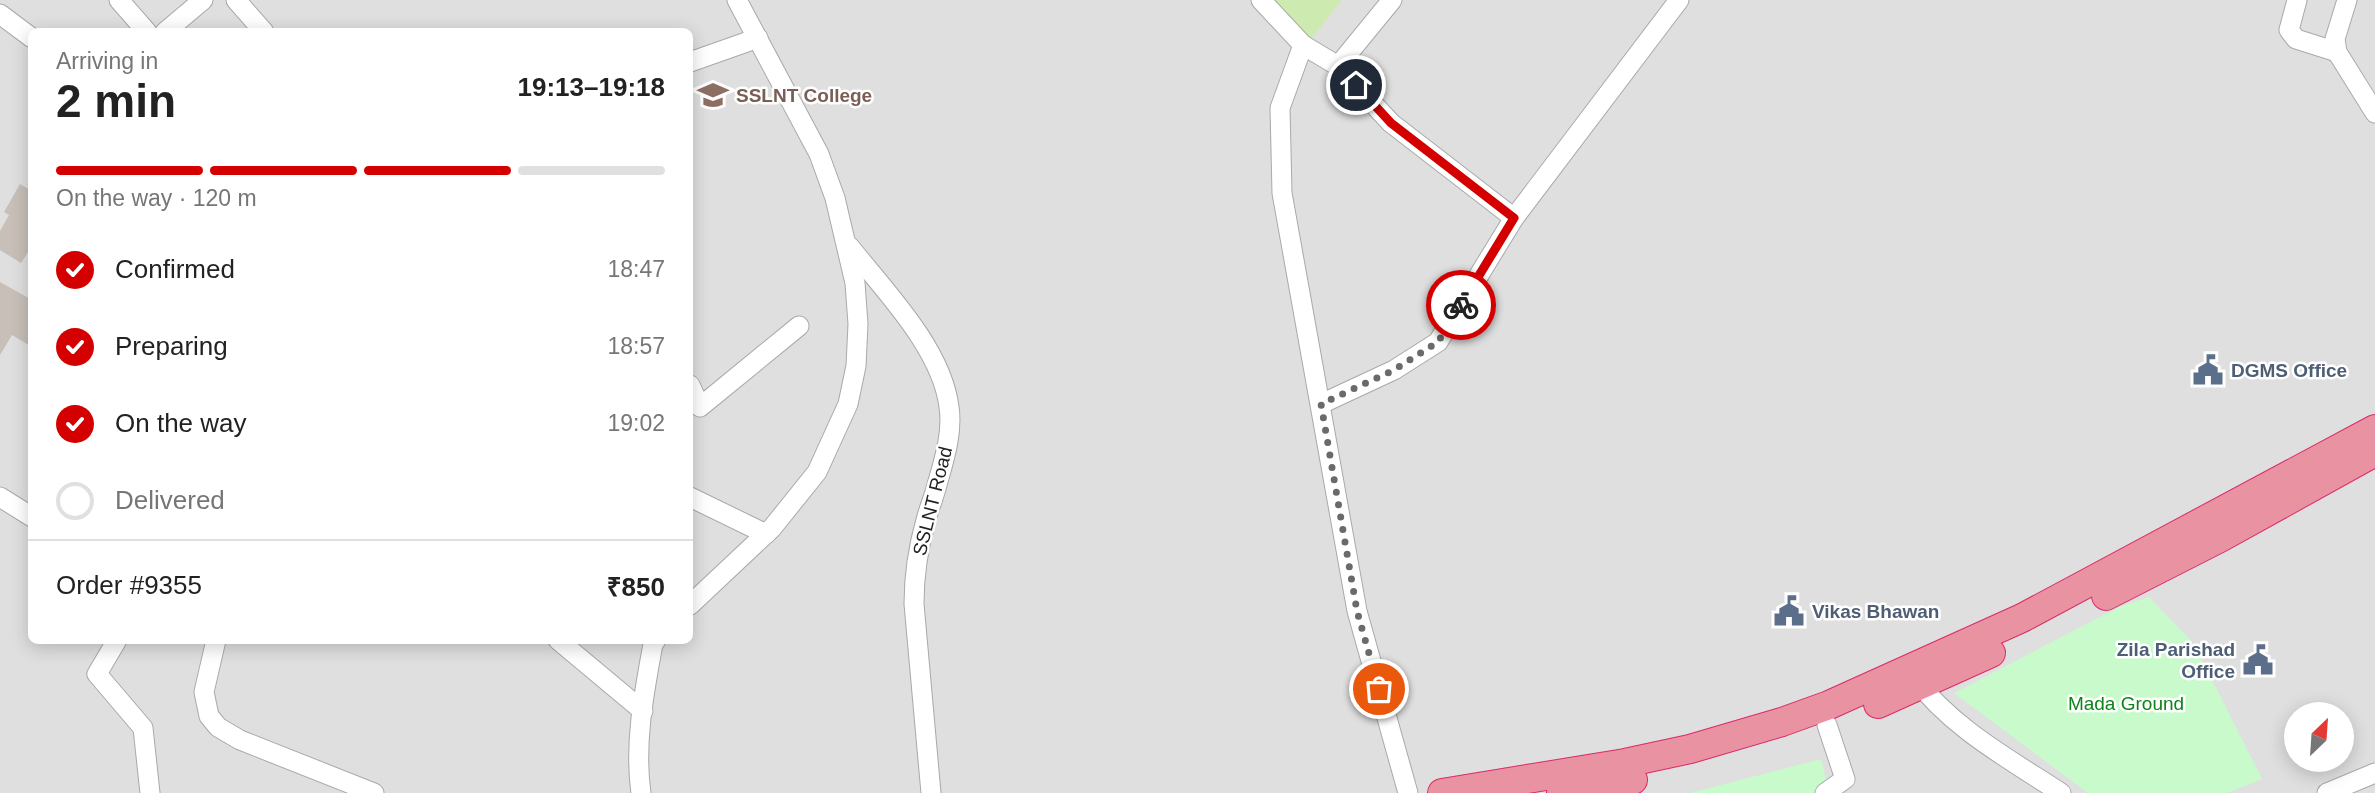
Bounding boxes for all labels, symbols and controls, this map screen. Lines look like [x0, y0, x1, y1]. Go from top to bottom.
text: Arriving in [56, 48, 158, 74]
pin [1326, 55, 1386, 115]
icon: home [1337, 66, 1375, 104]
text: 19:13–19:18 [518, 72, 665, 102]
text: 2 min [56, 75, 176, 127]
school or university icon: SSLNT College [696, 78, 730, 112]
place label: SSLNT College [736, 85, 872, 106]
text: On the way · 120 m [56, 185, 257, 211]
icon: check [56, 251, 94, 289]
text: Confirmed [115, 254, 235, 284]
text: 18:47 [607, 256, 665, 282]
courier [1426, 270, 1496, 340]
icon: bike [1442, 286, 1480, 324]
icon: check [56, 328, 94, 366]
text: Preparing [115, 331, 228, 361]
text: 18:57 [607, 333, 665, 359]
public building icon: DGMS Office [2191, 353, 2225, 387]
place label: DGMS Office [2231, 360, 2347, 381]
icon: check [56, 405, 94, 443]
text: On the way [115, 408, 247, 438]
text: 19:02 [607, 410, 665, 436]
street label: SSLNT Road [909, 444, 956, 558]
text: Delivered [115, 485, 225, 515]
text: Order #9355 [56, 570, 202, 600]
text: ₹850 [607, 572, 665, 602]
public building icon: Vikas Bhawan [1772, 594, 1806, 628]
place label: Vikas Bhawan [1812, 601, 1939, 622]
place label: Zila Parishad Office [2117, 639, 2235, 682]
public building icon: Zila Parishad Office [2241, 643, 2275, 677]
pin [1349, 659, 1409, 719]
icon: bag [1360, 670, 1398, 708]
park label: Mada Ground [2068, 693, 2184, 714]
north arrow [2284, 702, 2354, 772]
map controls [2284, 702, 2354, 772]

